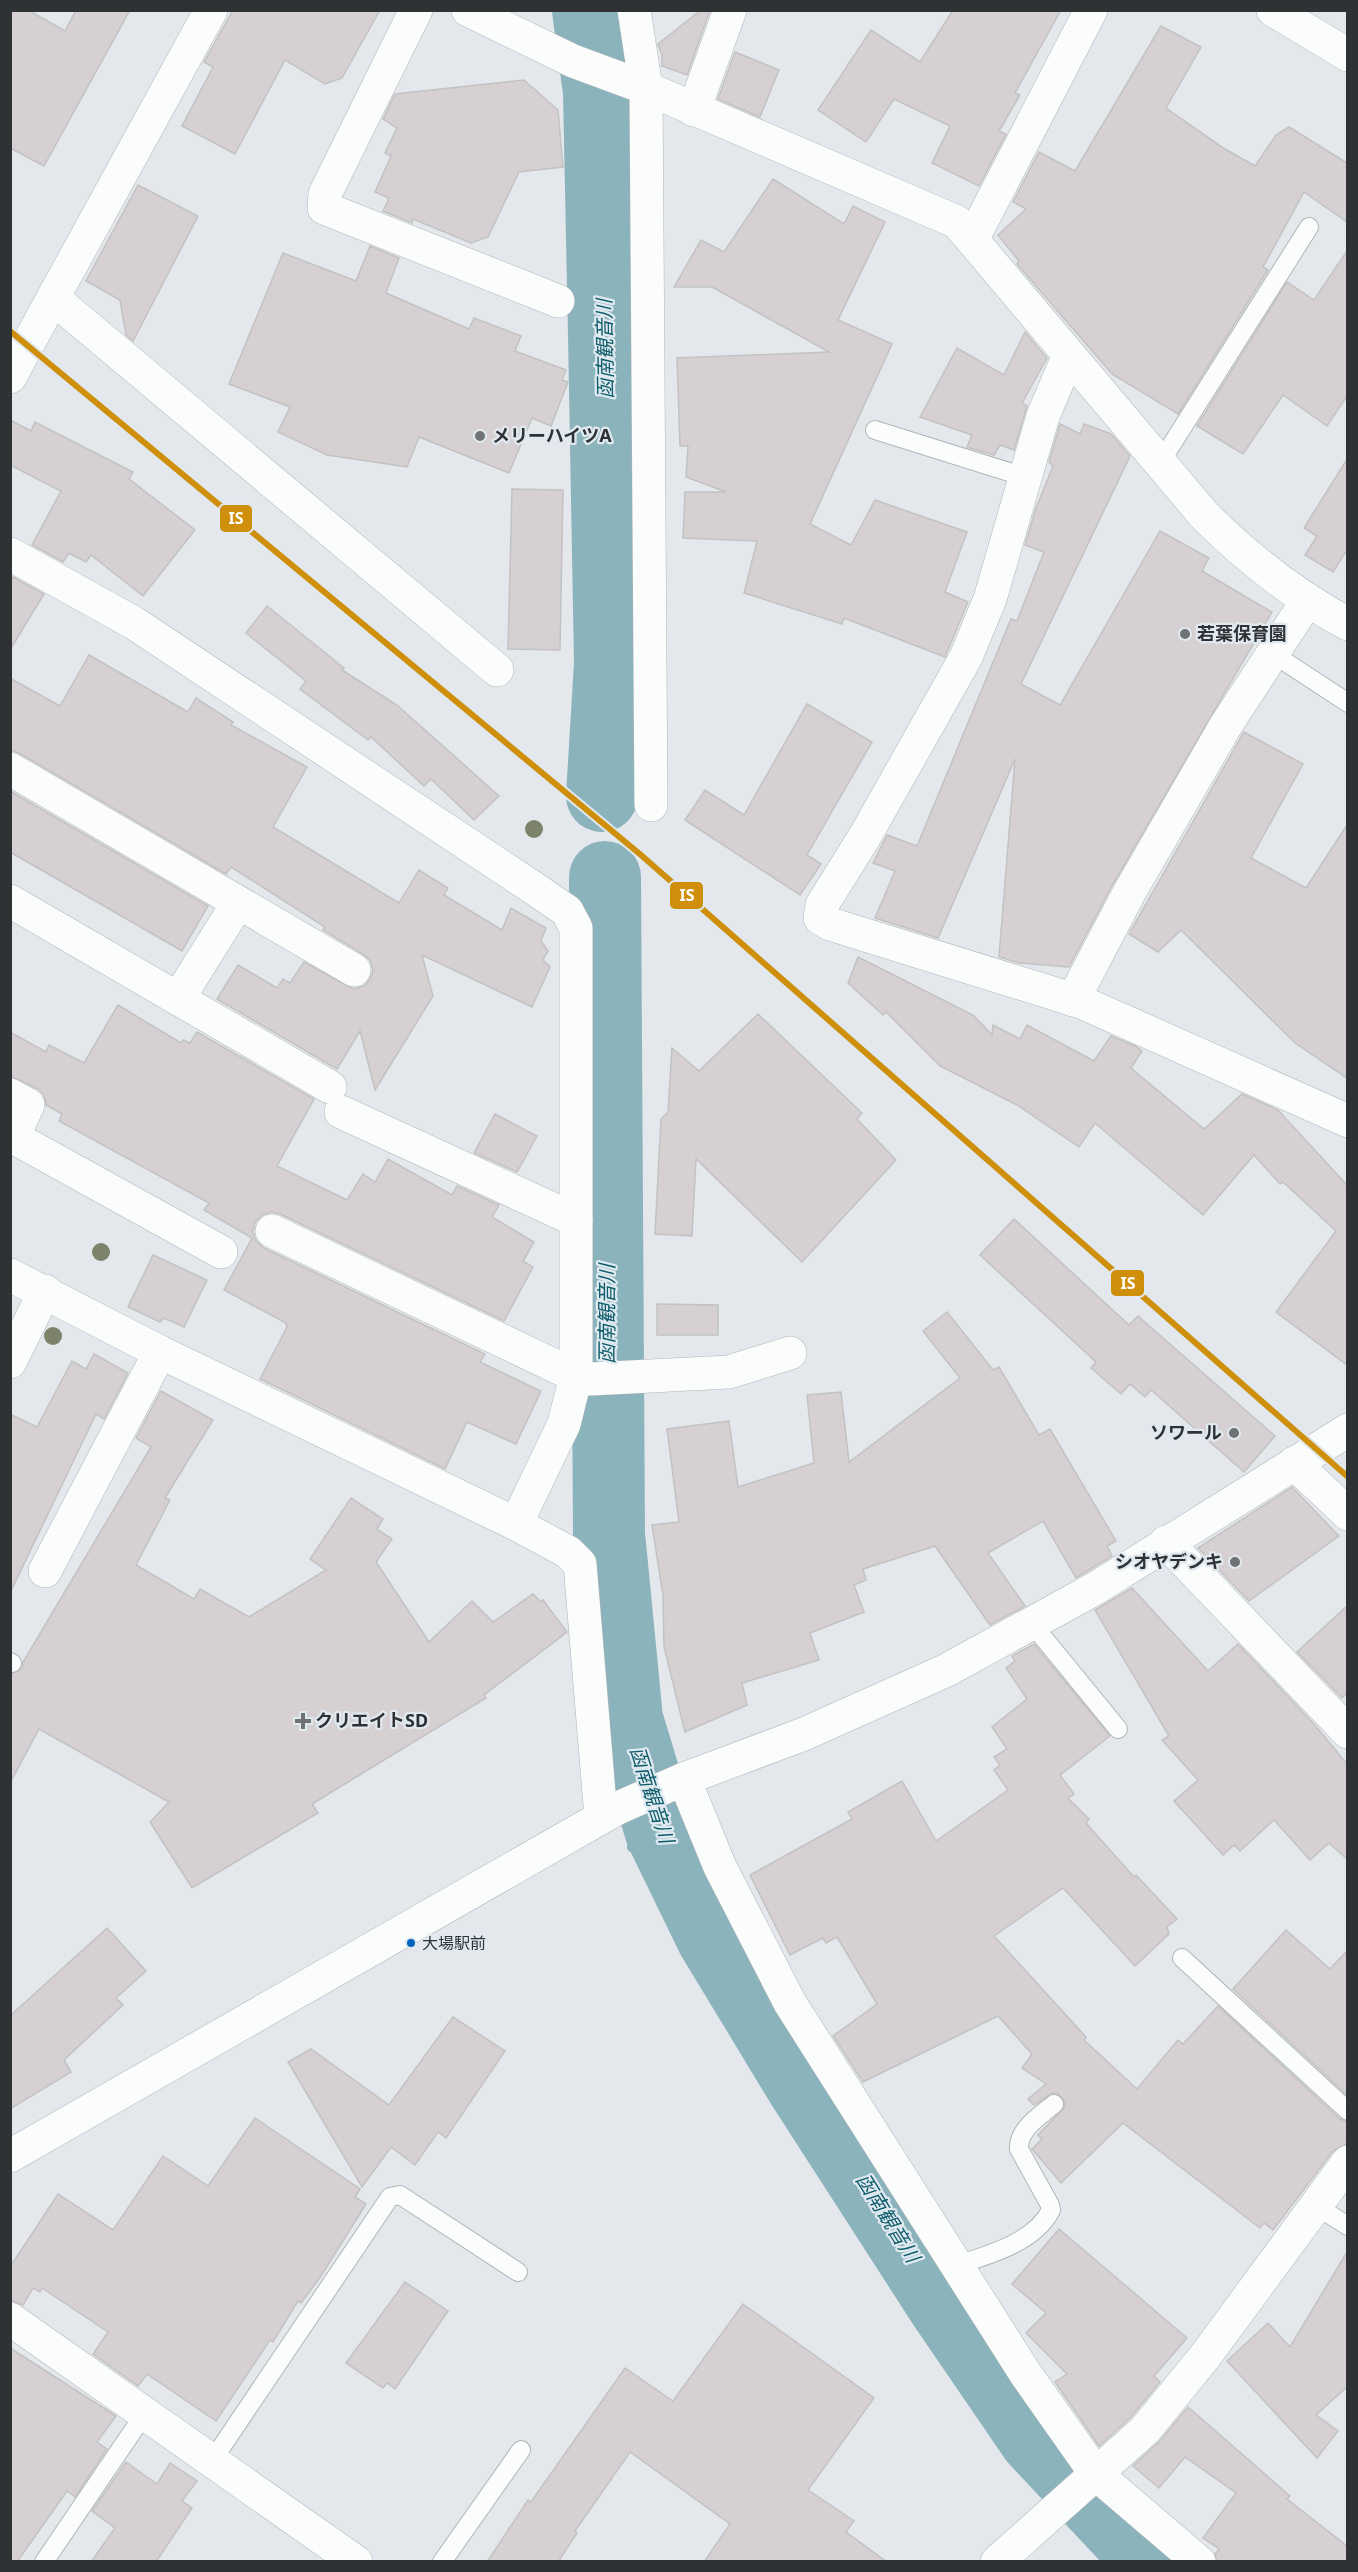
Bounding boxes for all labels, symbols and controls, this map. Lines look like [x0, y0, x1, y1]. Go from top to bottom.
water label: 函南観音川 [590, 297, 619, 399]
place label: メリーハイツA [492, 423, 612, 447]
marker: メリーハイツA [473, 429, 487, 443]
line badge: IS [219, 504, 253, 533]
text: IS [228, 507, 244, 529]
place label: 若葉保育園 [1197, 621, 1287, 645]
marker: 若葉保育園 [1178, 627, 1192, 641]
line badge: IS [669, 881, 704, 910]
text: IS [679, 884, 695, 906]
water label: 函南観音川 [593, 1262, 620, 1364]
line badge: IS [1110, 1269, 1145, 1297]
text: IS [1120, 1272, 1136, 1294]
place label: ソワール [1150, 1420, 1222, 1444]
marker: ソワール [1227, 1426, 1241, 1440]
place label: シオヤデンキ [1115, 1549, 1223, 1573]
marker: シオヤデンキ [1228, 1555, 1242, 1569]
place label: クリエイトSD [315, 1708, 428, 1732]
marker: クリエイトSD [296, 1714, 310, 1728]
water label: 函南観音川 [624, 1743, 681, 1848]
place label: 大場駅前 [422, 1932, 486, 1954]
marker: 大場駅前 [405, 1937, 417, 1949]
water label: 函南観音川 [850, 2168, 927, 2269]

